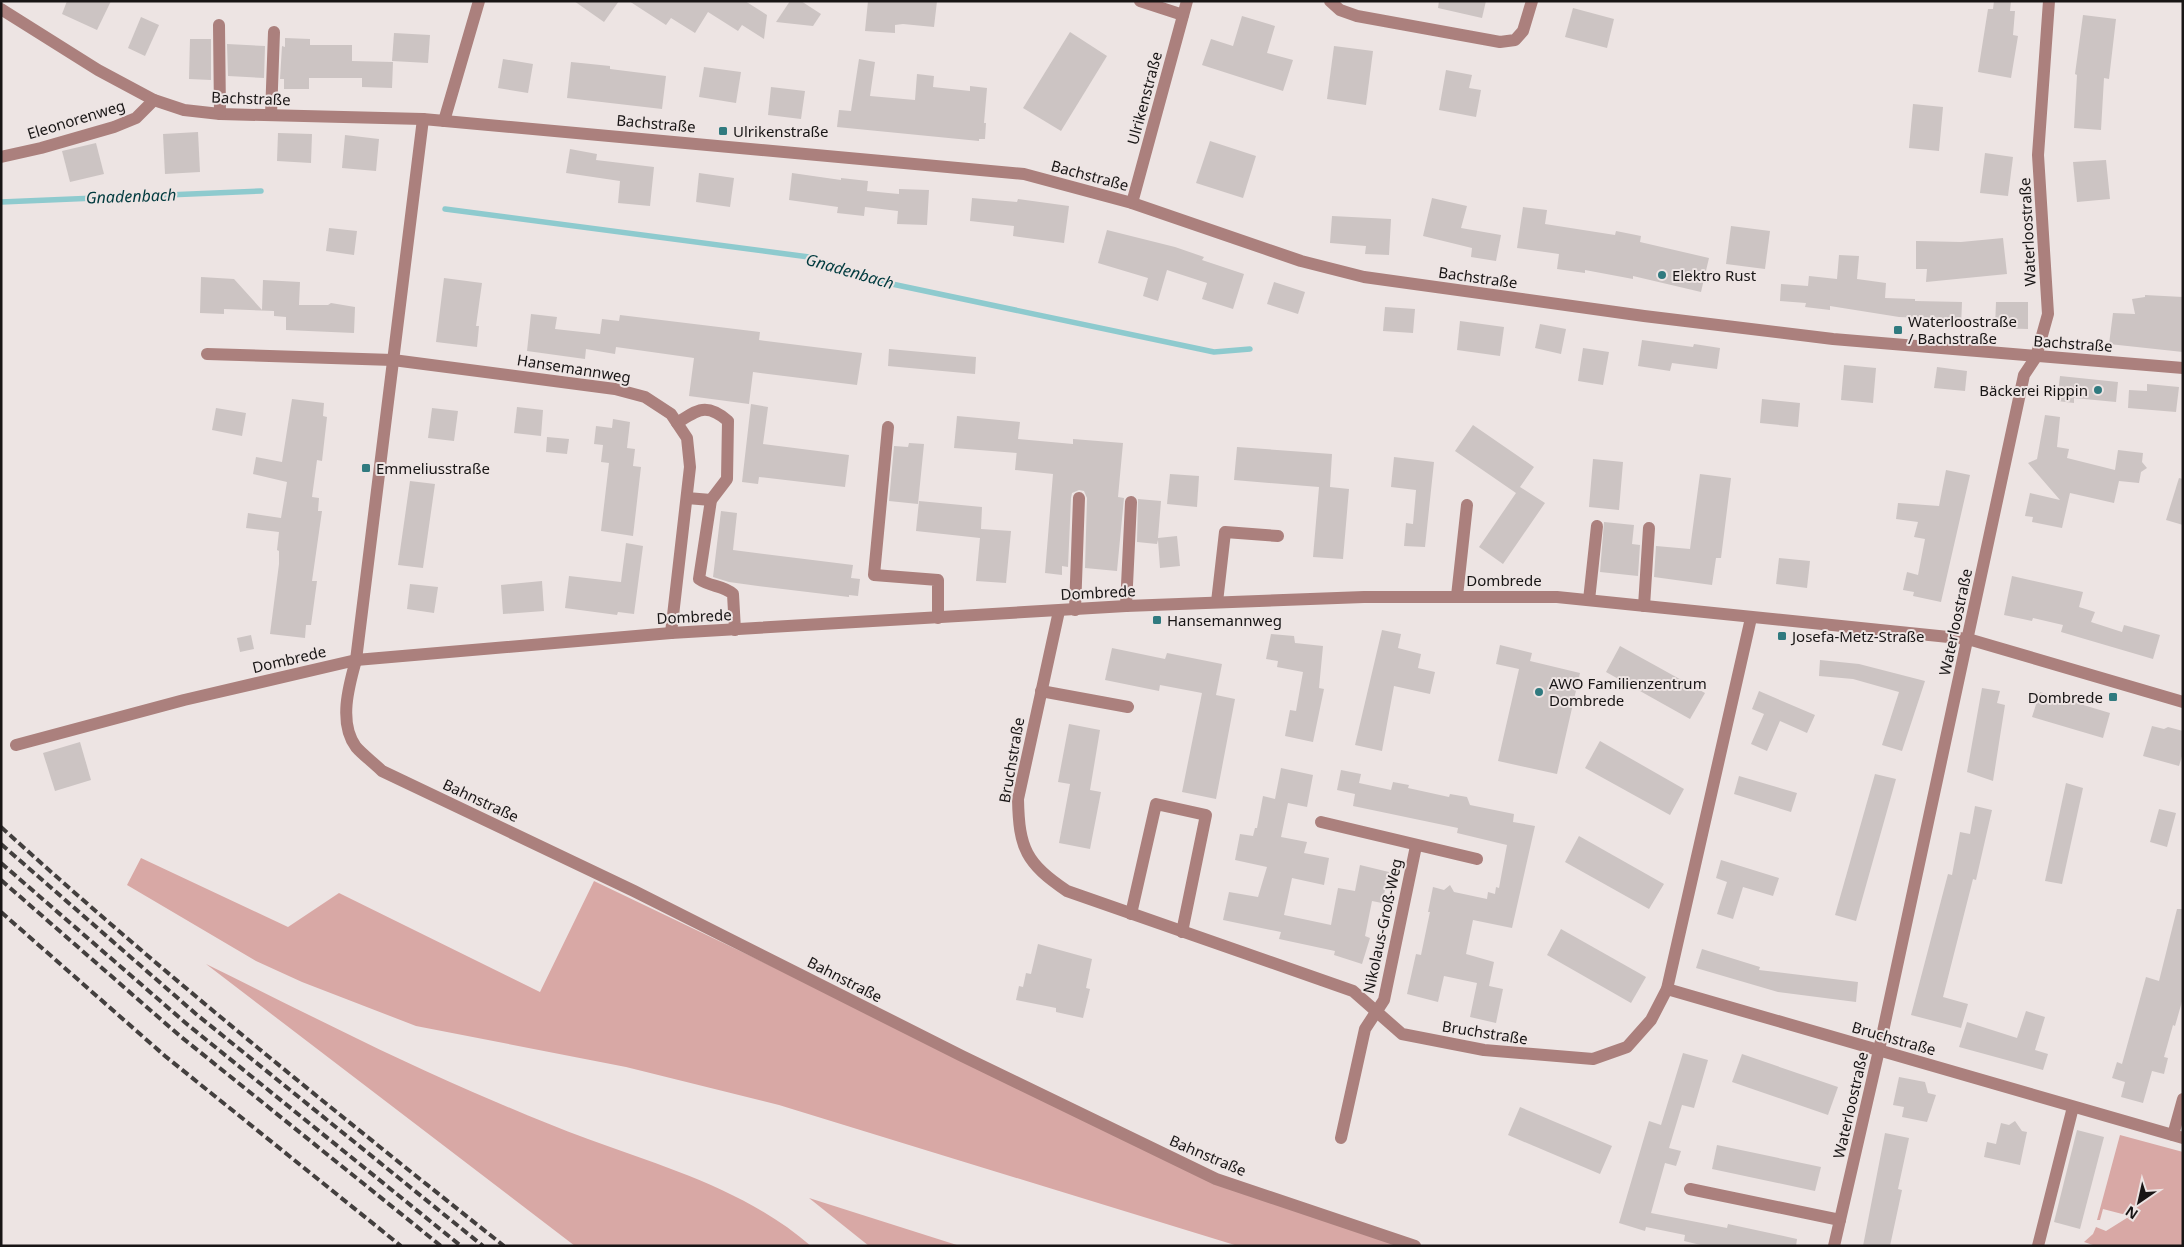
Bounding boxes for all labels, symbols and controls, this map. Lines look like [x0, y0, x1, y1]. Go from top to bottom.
street label: Ulrikenstraße [1122, 49, 1166, 147]
street label: Bachstraße [211, 87, 291, 109]
street label: Eleonorenweg [25, 95, 127, 143]
street label: Bachstraße [616, 110, 696, 136]
place label: Ulrikenstraße [733, 121, 828, 141]
marker: Ulrikenstraße [717, 125, 729, 137]
street label: Bachstraße [1049, 155, 1131, 195]
street label: Waterloostraße [2014, 177, 2040, 287]
water label: Gnadenbach [85, 183, 177, 209]
water label: Gnadenbach [803, 248, 897, 294]
street label: Bachstraße [1437, 262, 1519, 292]
place label: Elektro Rust [1672, 265, 1757, 285]
marker: Elektro Rust [1656, 269, 1668, 281]
place label: Waterloostraße / Bachstraße [1908, 311, 2017, 348]
marker: Waterloostraße / Bachstraße [1892, 324, 1904, 336]
street label: Bachstraße [2033, 330, 2113, 356]
street label: Hansemannweg [516, 349, 632, 387]
place label: Bäckerei Rippin [1979, 380, 2088, 400]
marker: Bäckerei Rippin [2092, 384, 2104, 396]
place label: Emmeliusstraße [376, 458, 490, 478]
marker: Emmeliusstraße [360, 462, 372, 474]
street label: Waterloostraße [1934, 567, 1976, 677]
street label: Dombrede [1466, 570, 1542, 590]
street label: Dombrede [1060, 580, 1136, 604]
street label: Dombrede [656, 604, 732, 628]
place label: Hansemannweg [1167, 610, 1282, 630]
marker: Hansemannweg [1151, 614, 1163, 626]
place label: Josefa-Metz-Straße [1790, 626, 1924, 646]
marker: Josefa-Metz-Straße [1776, 630, 1788, 642]
street label: Dombrede [250, 641, 328, 677]
place label: AWO Familienzentrum Dombrede [1549, 673, 1707, 710]
marker: AWO Familienzentrum Dombrede [1533, 686, 1545, 698]
place label: Dombrede [2028, 687, 2103, 707]
marker: Dombrede [2107, 691, 2119, 703]
street label: Bruchstraße [994, 716, 1028, 804]
street label: Bahnstraße [440, 774, 522, 826]
street label: Nikolaus-Groß-Weg [1358, 857, 1406, 995]
street label: Bahnstraße [804, 952, 886, 1006]
street label: Bruchstraße [1441, 1015, 1529, 1049]
street label: Bruchstraße [1850, 1016, 1938, 1060]
street label: Waterloostraße [1828, 1050, 1872, 1160]
street label: Bahnstraße [1167, 1130, 1249, 1180]
north arrow [2114, 1177, 2164, 1227]
text: N [2121, 1202, 2141, 1224]

